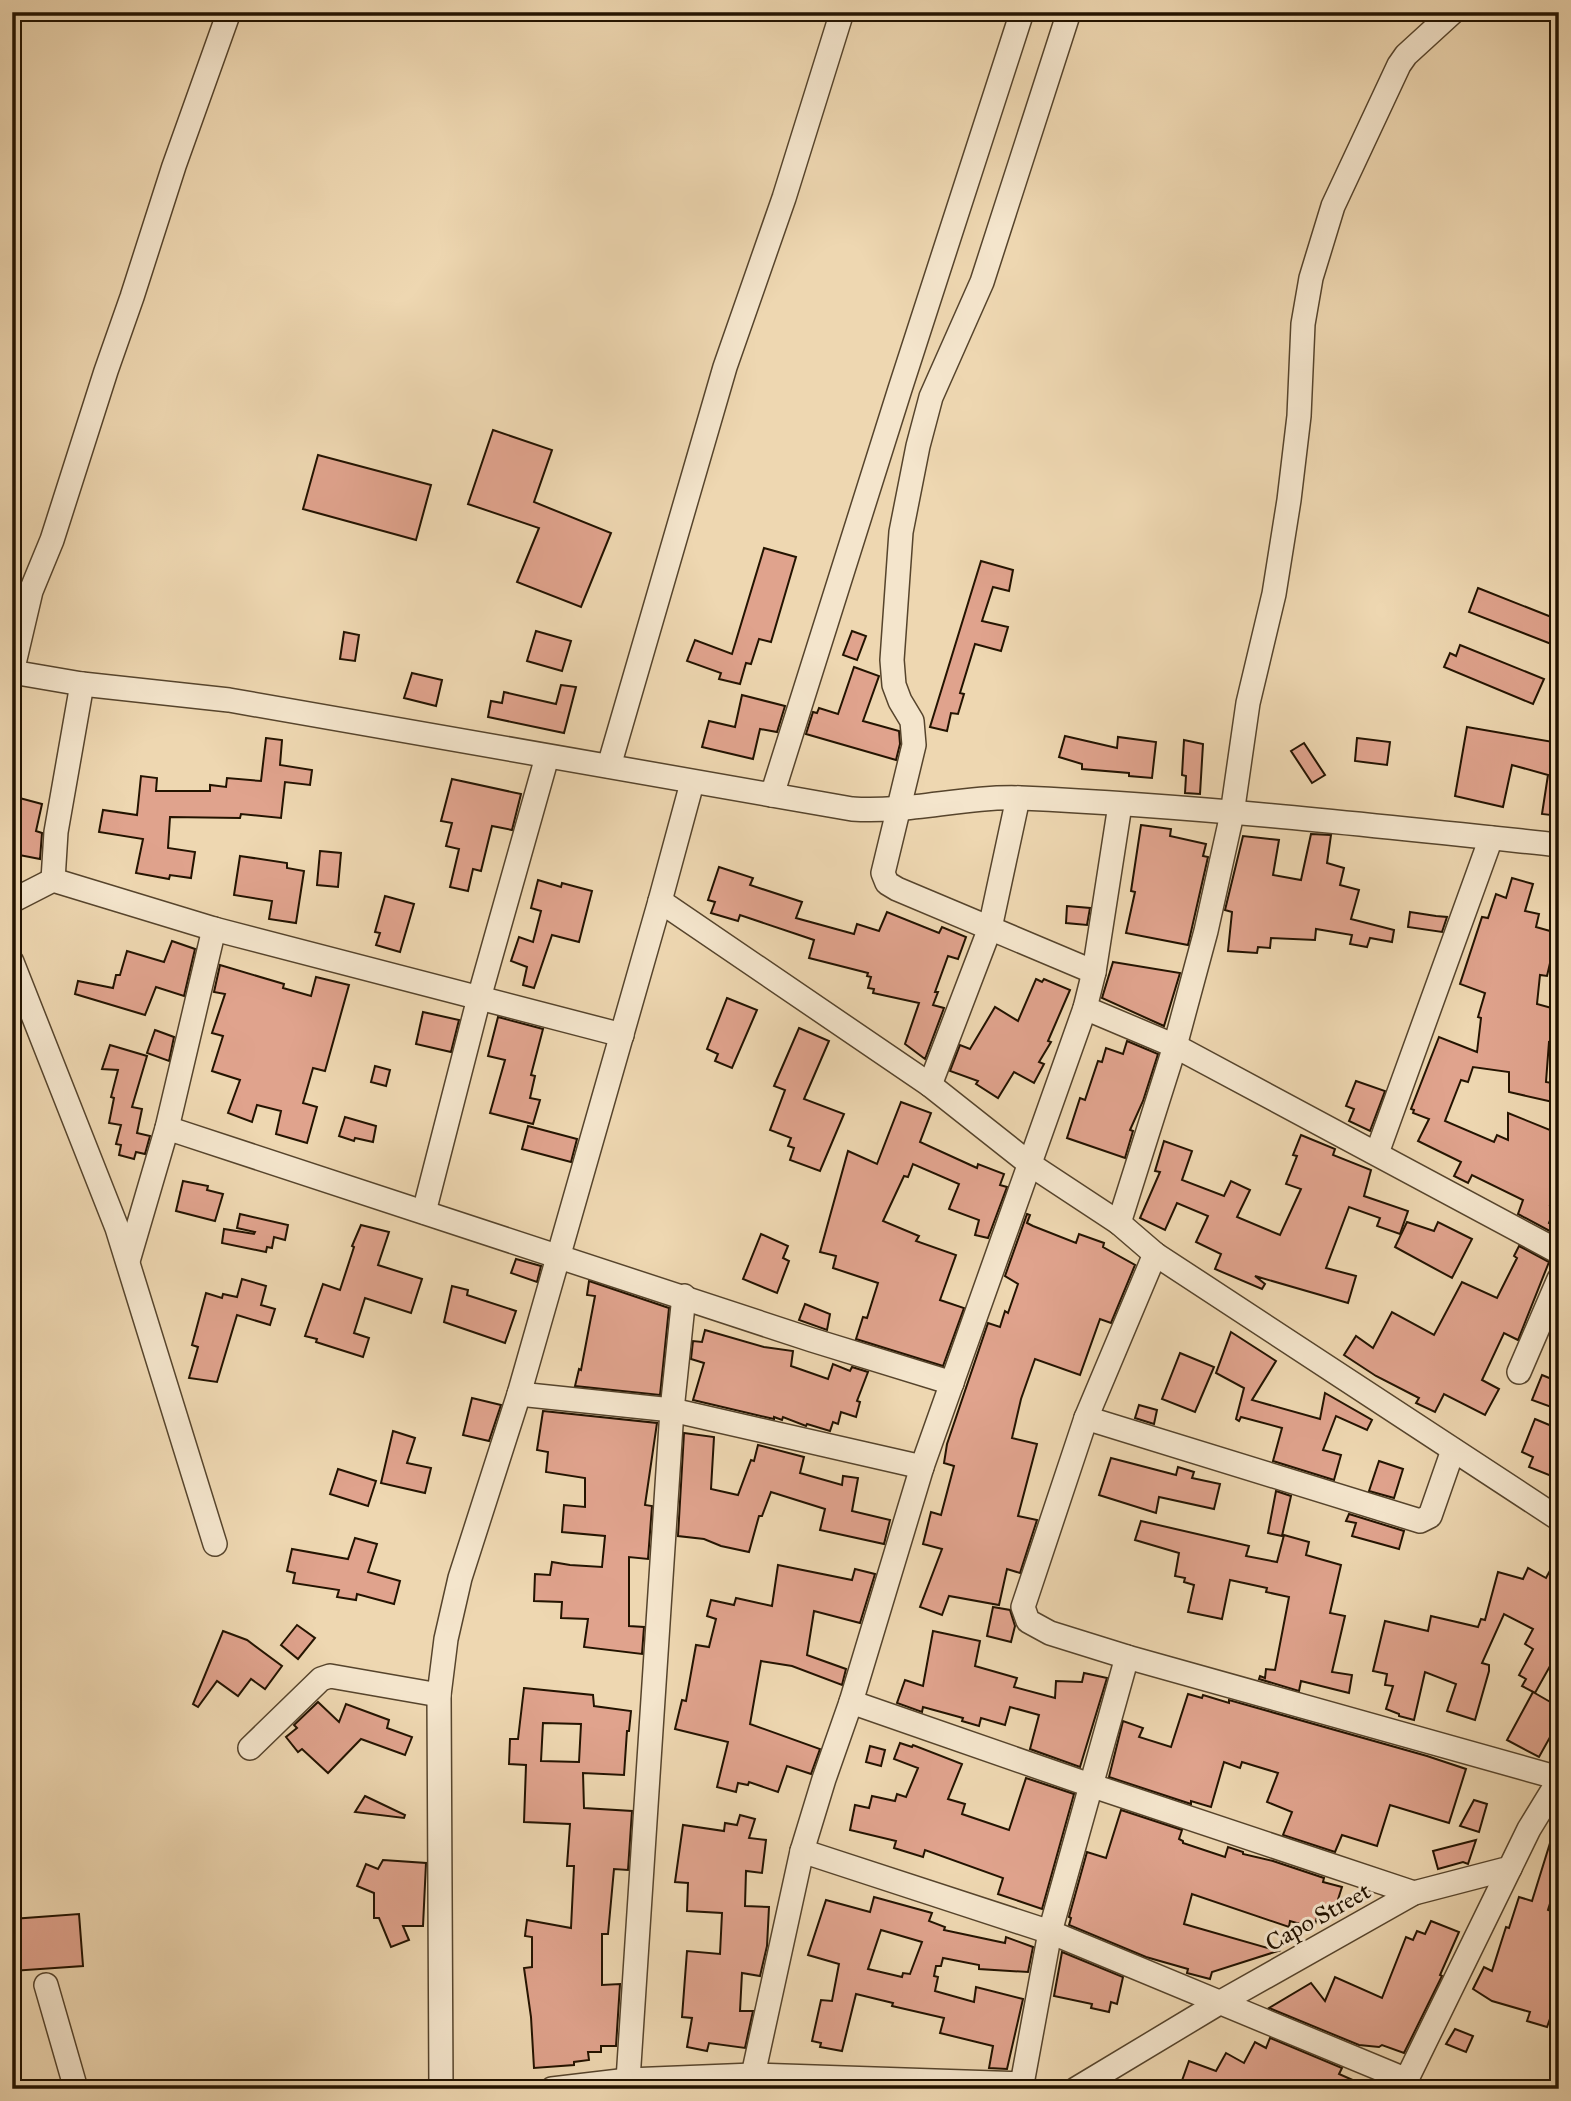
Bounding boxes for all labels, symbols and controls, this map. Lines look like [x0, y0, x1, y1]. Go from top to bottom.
street label: Capo Street [1260, 1876, 1376, 1958]

